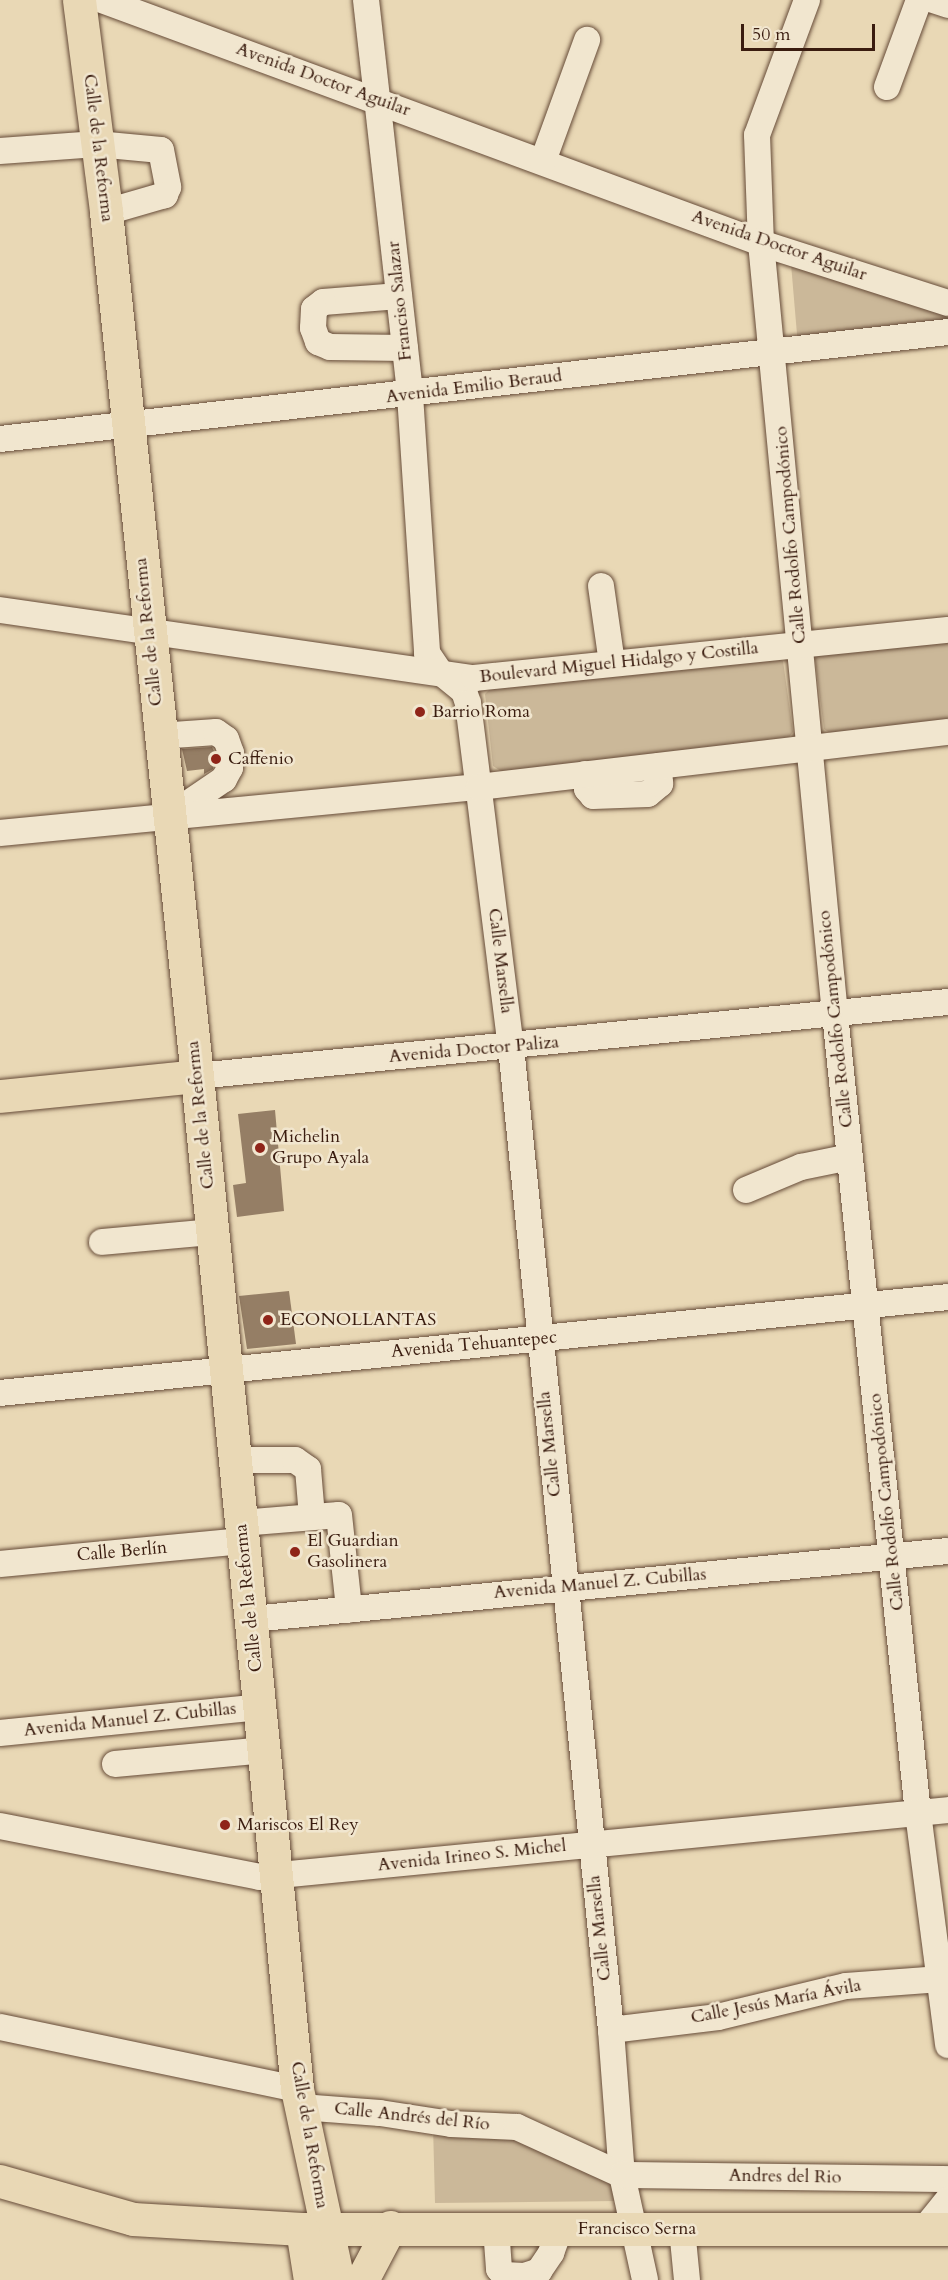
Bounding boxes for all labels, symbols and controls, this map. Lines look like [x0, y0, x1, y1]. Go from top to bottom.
scale bar [744, 12, 878, 50]
text: 50 m [752, 22, 791, 47]
street label: Avenida Doctor Aguilar [233, 38, 413, 122]
street label: Calle de la Reforma [78, 73, 118, 223]
street label: Avenida Doctor Aguilar [689, 206, 869, 286]
street label: Franciso Salazar [383, 240, 417, 362]
street label: Avenida Emilio Beraud [385, 365, 563, 409]
street label: Calle Rodolfo Campodónico [771, 425, 811, 645]
street label: Calle de la Reforma [130, 557, 168, 707]
street label: Boulevard Miguel Hidalgo y Costilla [479, 638, 759, 688]
place label: Barrio Roma [432, 701, 530, 723]
marker: Barrio Roma [413, 705, 427, 719]
place label: Caffenio [228, 748, 294, 770]
marker: Caffenio [209, 752, 223, 766]
street label: Calle Marsella [483, 907, 517, 1015]
street label: Calle Rodolfo Campodónico [814, 909, 858, 1129]
street label: Avenida Doctor Paliza [388, 1032, 560, 1068]
street label: Calle de la Reforma [182, 1040, 220, 1190]
place label: Michelin Grupo Ayala [272, 1127, 369, 1170]
marker: Michelin Grupo Ayala [253, 1141, 267, 1155]
place label: ECONOLLANTAS [280, 1309, 436, 1331]
marker: ECONOLLANTAS [261, 1313, 275, 1327]
street label: Avenida Tehuantepec [390, 1327, 558, 1363]
street label: Calle Marsella [534, 1390, 566, 1498]
street label: Calle Rodolfo Campodónico [865, 1392, 909, 1612]
street label: Calle de la Reforma [230, 1523, 268, 1673]
place label: El Guardian Gasolinera [307, 1531, 399, 1574]
street label: Calle Berlín [76, 1537, 168, 1567]
marker: El Guardian Gasolinera [288, 1545, 302, 1559]
street label: Avenida Manuel Z. Cubillas [493, 1564, 707, 1604]
street label: Avenida Manuel Z. Cubillas [23, 1698, 237, 1742]
place label: Mariscos El Rey [237, 1814, 359, 1836]
marker: Mariscos El Rey [218, 1818, 232, 1832]
street label: Avenida Irineo S. Michel [377, 1835, 567, 1877]
street label: Calle Marsella [584, 1874, 616, 1982]
street label: Calle Jesús María Ávila [689, 1975, 863, 2029]
street label: Calle de la Reforma [285, 2060, 333, 2210]
street label: Calle Andrés del Río [333, 2098, 491, 2136]
street label: Andres del Rio [728, 2165, 842, 2189]
street label: Francisco Serna [578, 2218, 696, 2240]

